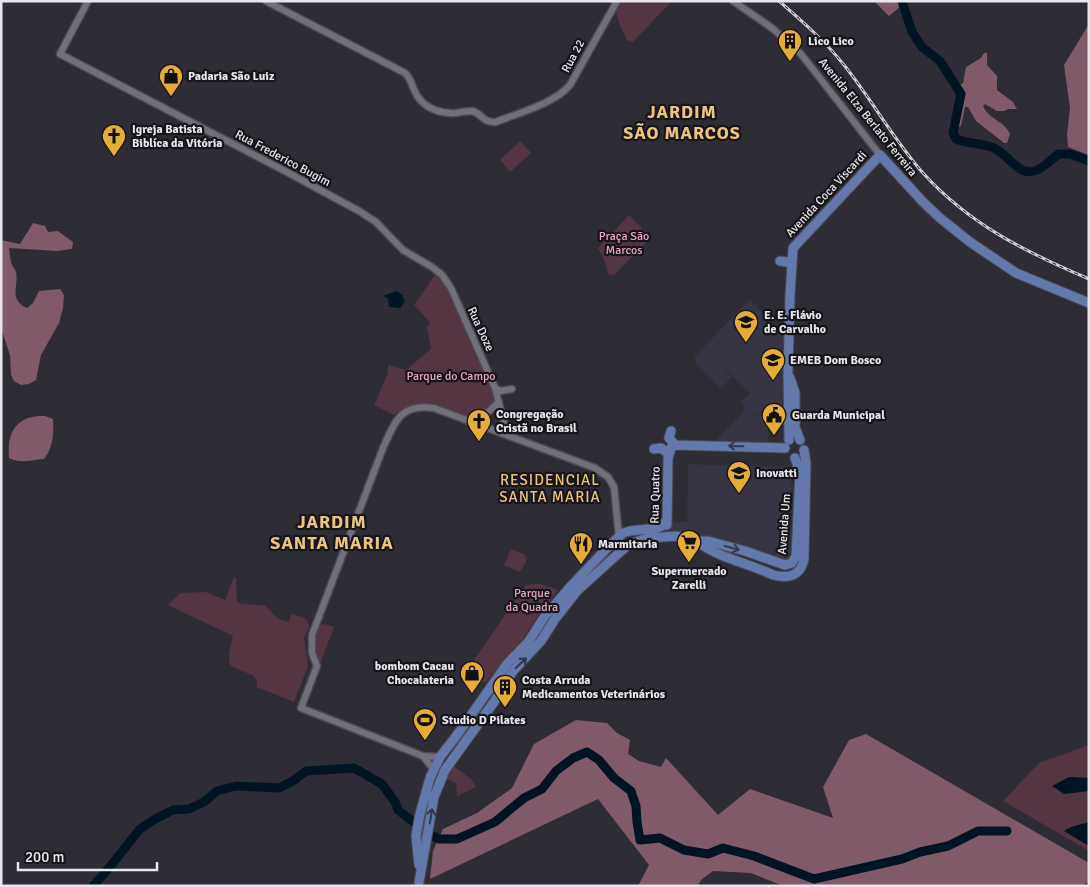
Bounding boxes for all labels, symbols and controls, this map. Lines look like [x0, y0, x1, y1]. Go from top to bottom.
building icon: Lico Lico [777, 28, 803, 62]
place label: Lico Lico [808, 34, 854, 49]
street label: Rua 22 [559, 37, 588, 75]
street label: Avenida Elza Berlato Ferreira [815, 55, 920, 180]
shop icon: Padaria São Luiz [158, 63, 184, 97]
place label: Padaria São Luiz [188, 69, 275, 84]
district label: JARDIM SÃO MARCOS [623, 101, 741, 144]
place label: Igreja Batista Biblíca da Vitória [132, 122, 223, 151]
church icon: Igreja Batista Biblíca da Vitória [101, 123, 127, 157]
street label: Rua Frederico Bugim [232, 127, 333, 190]
street label: Avenida Coca Viscardi [783, 148, 870, 240]
park label: Praça São Marcos [599, 229, 649, 258]
street label: Rua Doze [464, 305, 497, 354]
place label: E. E. Flávio de Carvalho [764, 308, 826, 337]
school or university icon: E. E. Flávio de Carvalho [733, 309, 759, 343]
school or university icon: EMEB Dom Bosco [760, 347, 786, 381]
place label: EMEB Dom Bosco [790, 353, 881, 368]
park label: Parque do Campo [406, 369, 496, 384]
public building icon: Guarda Municipal [761, 402, 787, 436]
place label: Congregação Cristã no Brasil [496, 407, 577, 436]
church icon: Congregação Cristã no Brasil [466, 408, 492, 442]
place label: Guarda Municipal [792, 408, 885, 423]
one-way arrow [728, 442, 744, 451]
school or university icon: Inovatti [726, 460, 752, 494]
street label: Rua Quatro [648, 466, 663, 524]
place label: Inovatti [756, 466, 797, 481]
district label: RESIDENCIAL SANTA MARIA [499, 471, 601, 506]
street label: Avenida Um [775, 493, 794, 555]
district label: JARDIM SANTA MARIA [270, 511, 394, 554]
supermarket icon: Supermercado Zarelli [676, 529, 702, 563]
restaurant icon: Marmitaria [568, 531, 594, 565]
place label: Marmitaria [598, 537, 658, 552]
one-way arrow [724, 543, 740, 553]
place label: Supermercado Zarelli [651, 564, 727, 593]
park label: Parque da Quadra [506, 586, 558, 615]
one-way arrow [514, 657, 527, 669]
place label: bombom Cacau Chocalateria [375, 659, 454, 688]
shop icon: bombom Cacau Chocalateria [459, 660, 485, 694]
place label: Costa Arruda Medicamentos Veterinários [522, 673, 666, 702]
building icon: Costa Arruda Medicamentos Veterinários [492, 674, 518, 708]
sports icon: Studio D Pilates [412, 707, 438, 741]
place label: Studio D Pilates [442, 713, 526, 728]
one-way arrow [426, 809, 436, 825]
scale bar [18, 840, 156, 872]
text: 200 m [25, 848, 65, 866]

